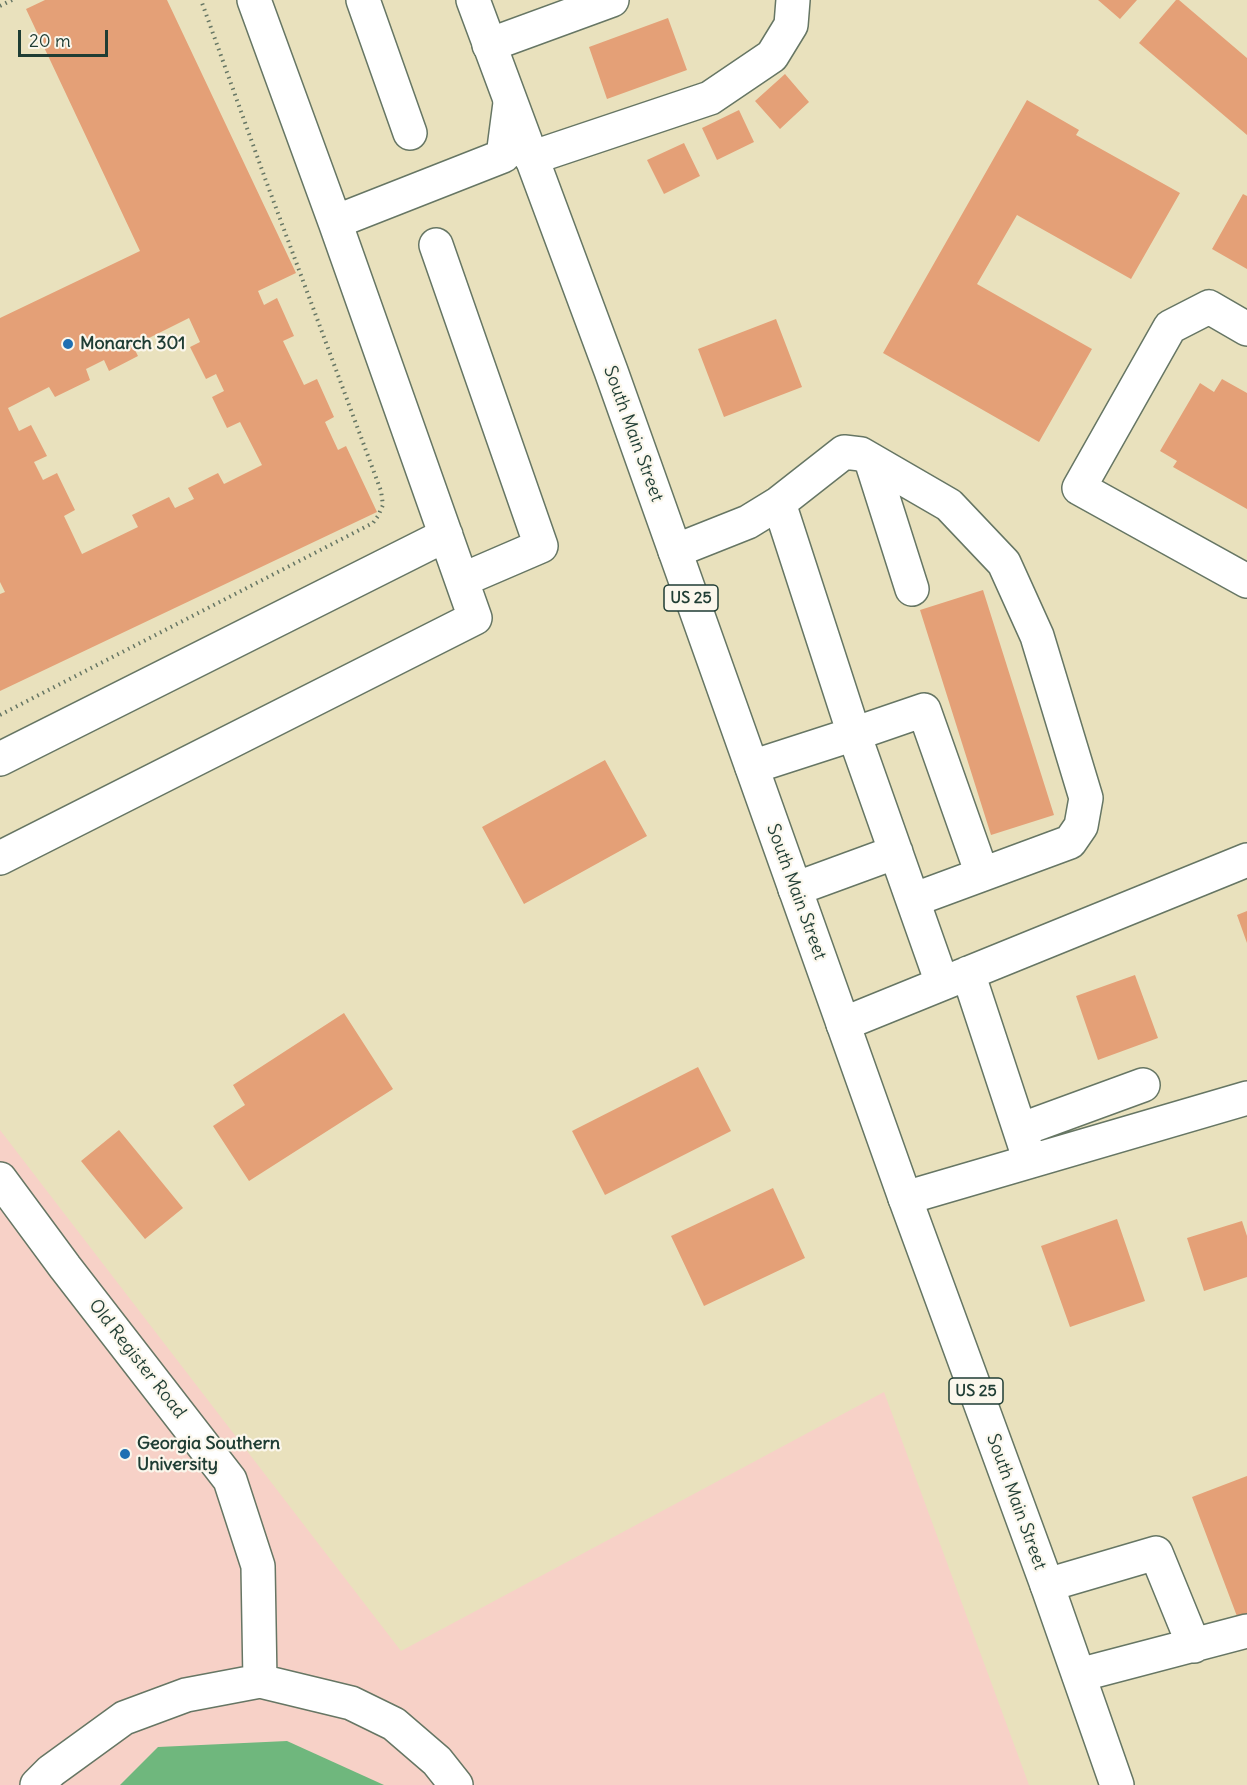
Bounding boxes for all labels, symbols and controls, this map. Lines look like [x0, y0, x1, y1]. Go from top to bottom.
scale bar [21, 18, 111, 56]
text: 20 m [29, 29, 71, 52]
place label: Monarch 301 [80, 333, 185, 355]
marker: Monarch 301 [61, 337, 75, 351]
street label: South Main Street [598, 363, 668, 505]
road number: US 25 [664, 585, 718, 611]
street label: South Main Street [761, 821, 831, 963]
street label: Old Register Road [84, 1295, 190, 1423]
road number: US 25 [949, 1378, 1003, 1404]
street label: South Main Street [981, 1431, 1051, 1573]
place label: Georgia Southern University [137, 1433, 280, 1476]
marker: Georgia Southern University [118, 1447, 132, 1461]

